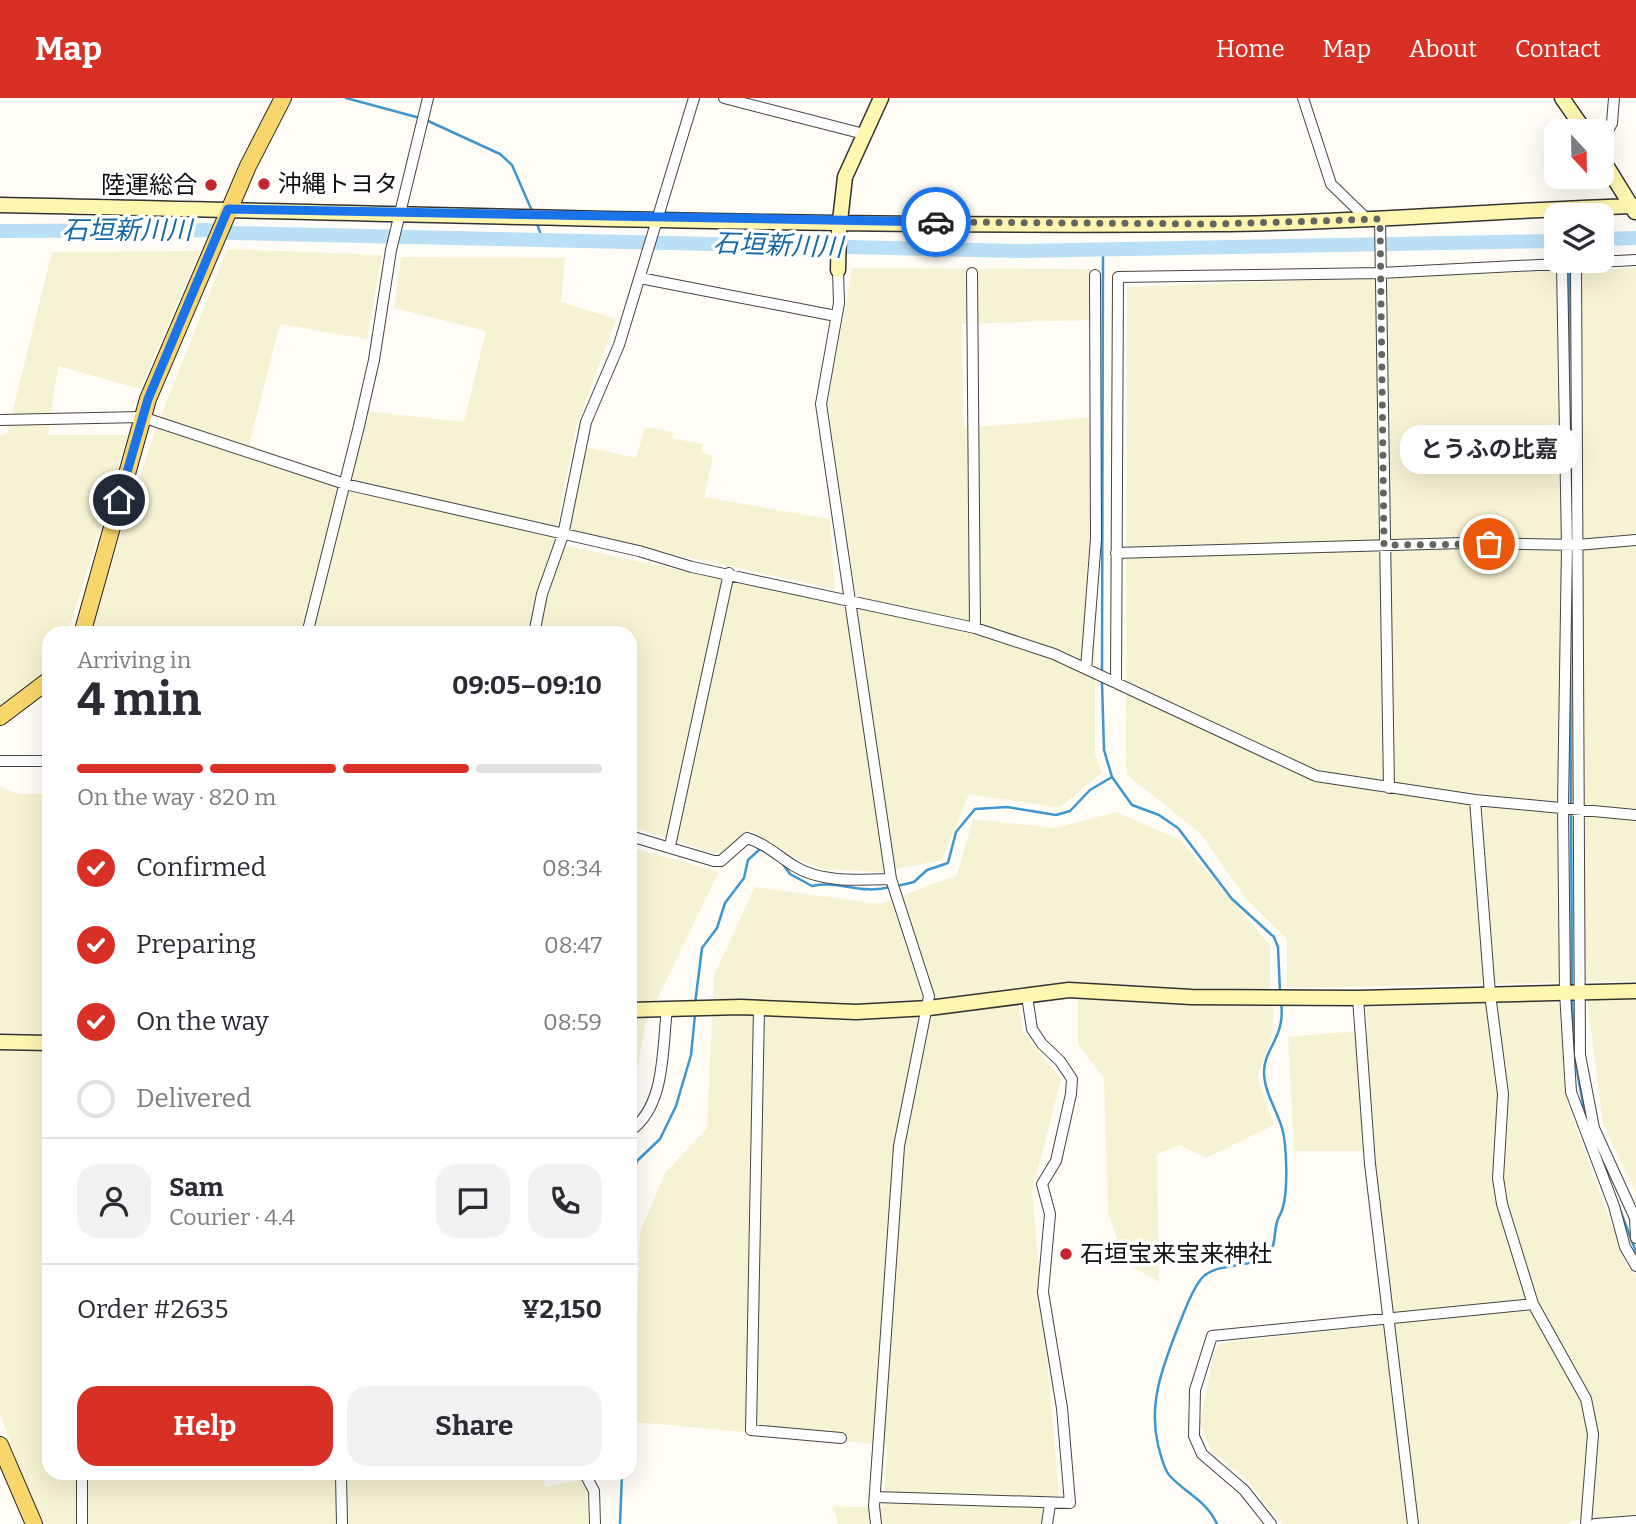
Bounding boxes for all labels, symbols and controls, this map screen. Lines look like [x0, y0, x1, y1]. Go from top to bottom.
text: Map [35, 29, 102, 69]
text: Home [1216, 35, 1285, 63]
text: Map [1323, 35, 1371, 63]
text: About [1409, 35, 1477, 63]
text: Contact [1515, 35, 1601, 63]
north arrow [1544, 119, 1614, 189]
map controls [1544, 119, 1614, 273]
place label: 沖縄トヨタ [278, 170, 398, 198]
place label: 陸運総合 [101, 171, 197, 199]
marker: 沖縄トヨタ [256, 176, 272, 192]
marker: 陸運総合 [203, 177, 219, 193]
courier [901, 187, 971, 257]
icon: car [917, 203, 955, 241]
button: layers [1544, 203, 1614, 273]
water label: 石垣新川川 [62, 215, 195, 246]
water label: 石垣新川川 [712, 228, 846, 263]
callout: とうふの比嘉 [1400, 425, 1578, 474]
text: とうふの比嘉 [1420, 435, 1558, 463]
pin [89, 470, 149, 530]
icon: home [100, 481, 138, 519]
pin [1459, 514, 1519, 574]
icon: bag [1470, 525, 1508, 563]
text: Arriving in [77, 646, 191, 674]
text: 09:05–09:10 [452, 670, 602, 701]
text: 4 min [77, 672, 201, 727]
text: On the way · 820 m [77, 783, 276, 811]
icon: check [77, 849, 115, 887]
text: Confirmed [136, 852, 266, 883]
text: 08:34 [542, 854, 602, 882]
icon: check [77, 926, 115, 964]
text: Preparing [136, 929, 256, 960]
text: 08:47 [544, 931, 602, 959]
icon: check [77, 1003, 115, 1041]
text: On the way [136, 1006, 269, 1037]
text: 08:59 [543, 1008, 602, 1036]
text: Delivered [136, 1083, 251, 1114]
button: person [77, 1164, 151, 1238]
button: chat [436, 1164, 510, 1238]
button: phone [528, 1164, 602, 1238]
text: Sam [169, 1172, 224, 1203]
text: Courier · 4.4 [169, 1203, 295, 1231]
place label: 石垣宝来宝来神社 [1080, 1240, 1272, 1268]
marker: 石垣宝来宝来神社 [1058, 1246, 1074, 1262]
text: Order #2635 [77, 1294, 228, 1325]
text: ¥2,150 [522, 1294, 602, 1325]
button: Help [77, 1386, 333, 1466]
button: Share [347, 1386, 602, 1466]

